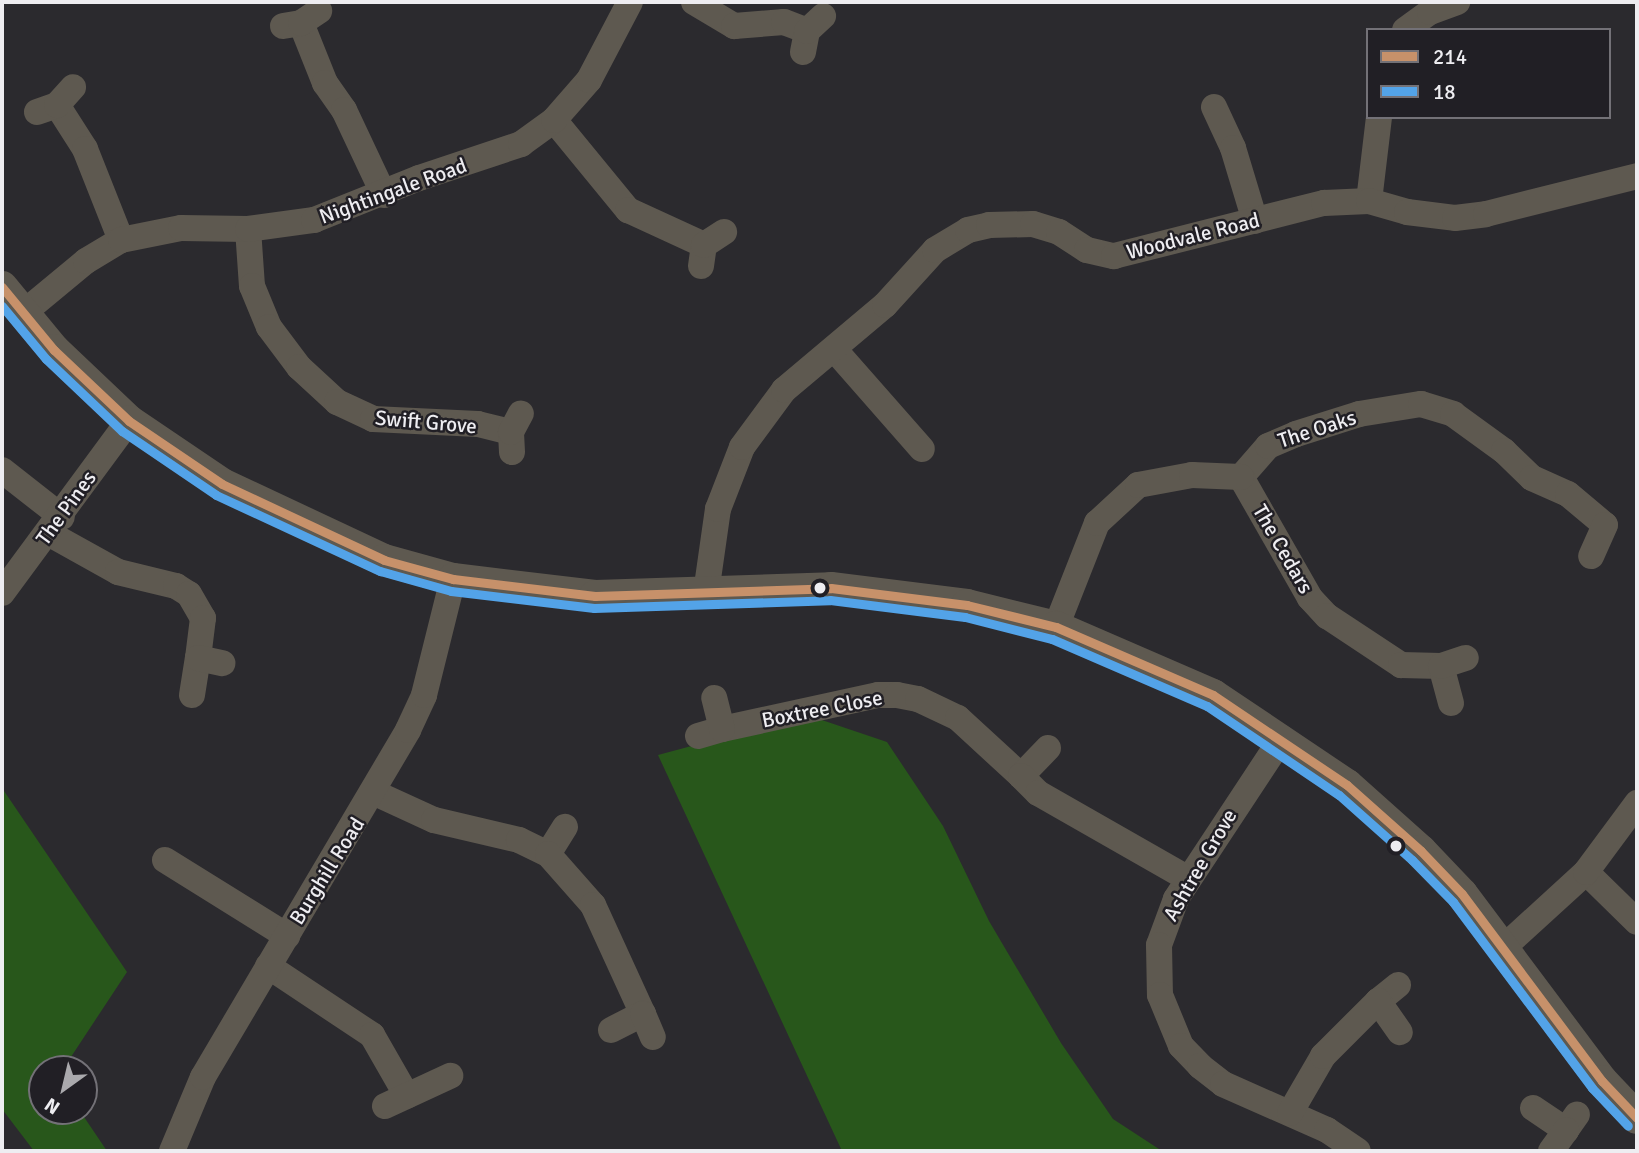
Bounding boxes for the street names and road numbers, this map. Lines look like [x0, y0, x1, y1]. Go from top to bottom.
street label: Nightingale Road [316, 153, 470, 229]
street label: Woodvale Road [1124, 207, 1262, 265]
street label: Swift Grove [374, 405, 478, 439]
street label: The Oaks [1275, 405, 1359, 453]
street label: The Pines [31, 466, 101, 550]
street label: The Cedars [1247, 500, 1319, 598]
street label: Boxtree Close [759, 685, 885, 733]
street label: Ashtree Grove [1158, 805, 1242, 925]
street label: Burghill Road [284, 813, 370, 929]

